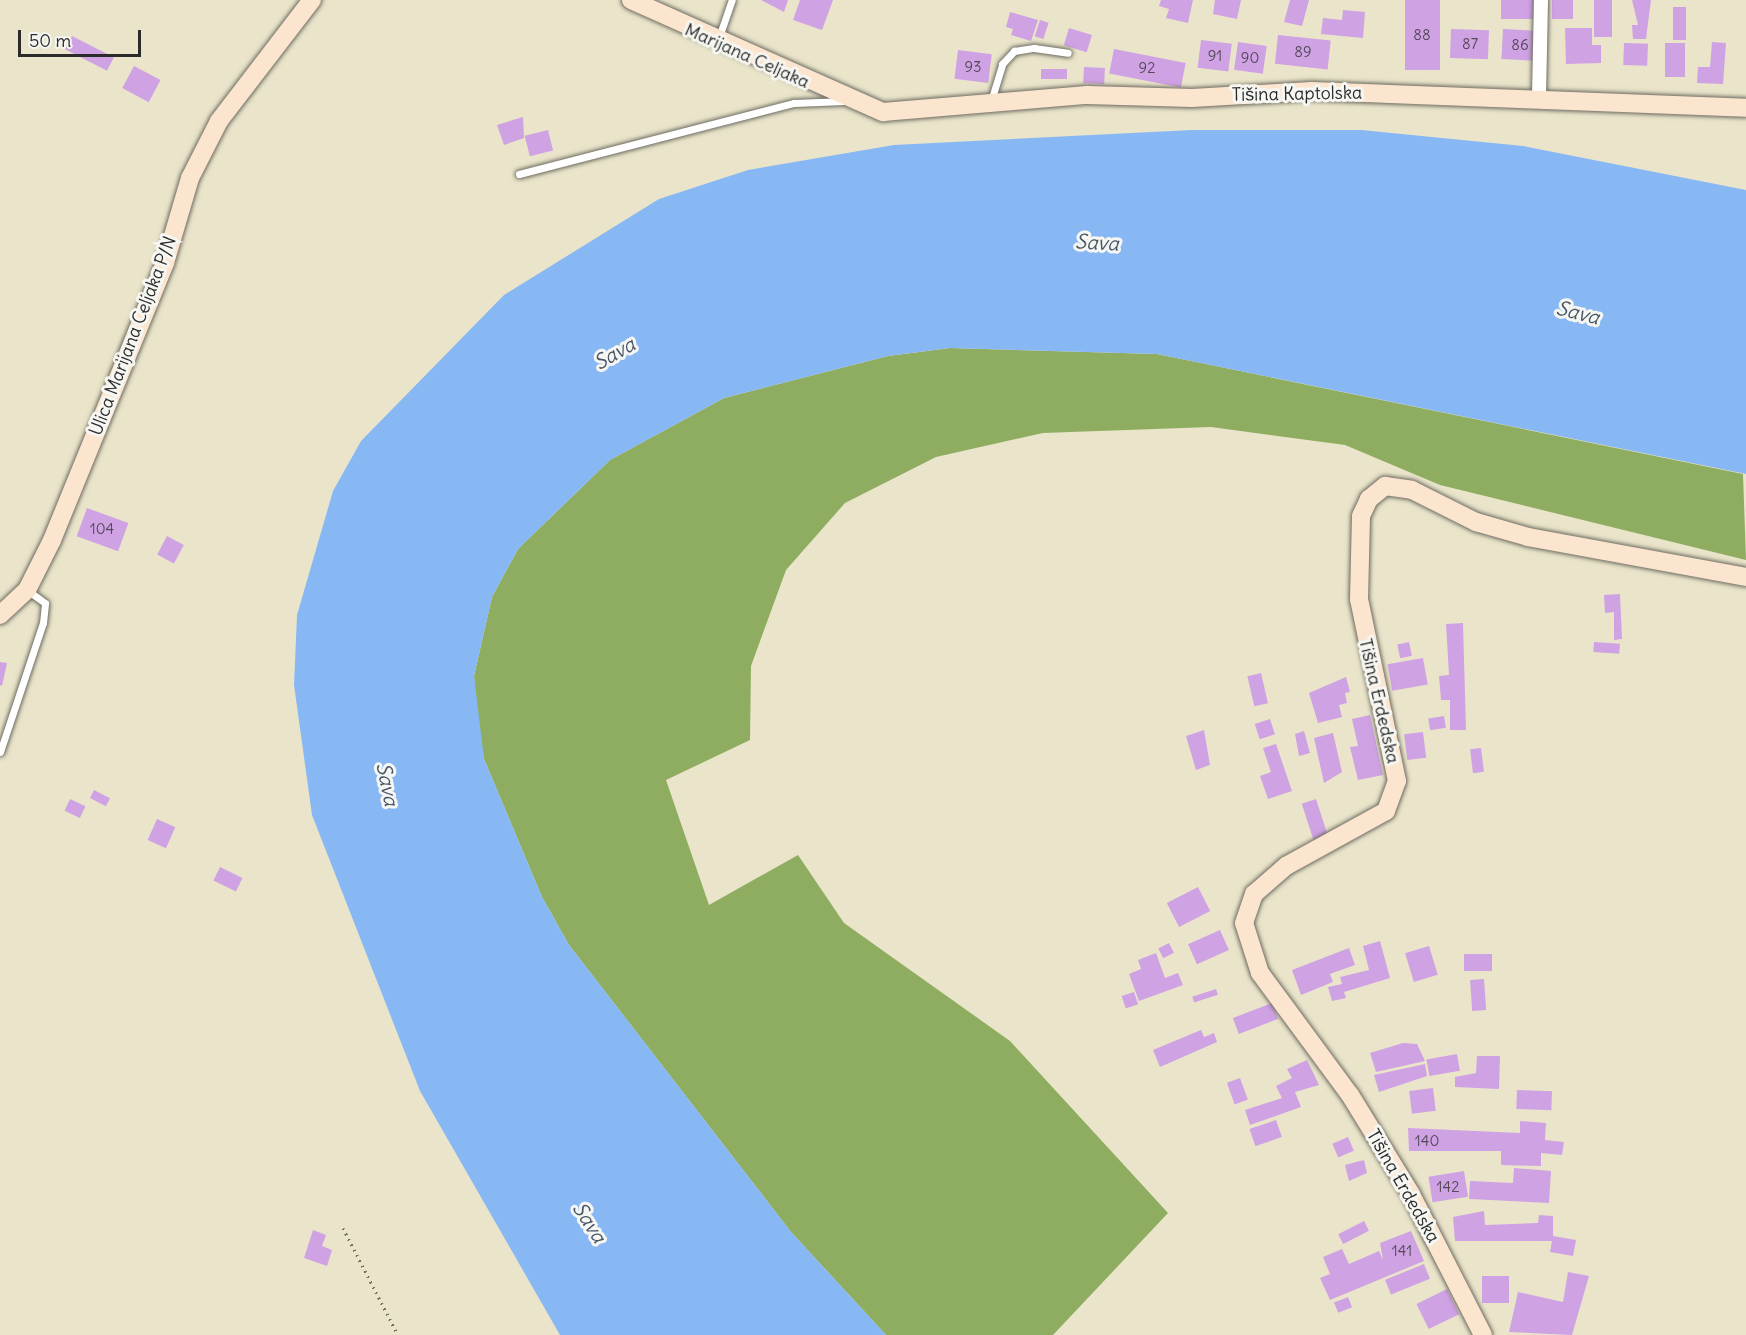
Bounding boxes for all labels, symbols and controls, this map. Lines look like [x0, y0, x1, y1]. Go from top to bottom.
scale bar [21, 18, 144, 56]
street label: Marijana Celjaka [681, 19, 813, 93]
house number: 88 [1413, 26, 1431, 44]
text: 50 m [29, 29, 71, 52]
house number: 87 [1462, 35, 1478, 53]
house number: 86 [1511, 36, 1529, 54]
house number: 89 [1294, 43, 1312, 61]
house number: 91 [1208, 47, 1222, 65]
house number: 90 [1241, 49, 1259, 67]
house number: 93 [964, 58, 982, 76]
house number: 92 [1139, 59, 1155, 77]
street label: Tišina Kaptolska [1232, 82, 1362, 106]
water label: Sava [1075, 229, 1119, 255]
street label: Ulica Marijana Celjaka P/N [85, 233, 181, 439]
water label: Sava [1554, 295, 1602, 329]
water label: Sava [589, 332, 639, 374]
house number: 104 [90, 520, 114, 538]
street label: Tišina Erdedska [1354, 637, 1404, 765]
water label: Sava [372, 760, 404, 808]
street label: Tišina Erdedska [1362, 1125, 1444, 1247]
house number: 140 [1415, 1132, 1439, 1150]
house number: 142 [1437, 1178, 1459, 1196]
water label: Sava [568, 1197, 612, 1247]
house number: 141 [1392, 1242, 1412, 1260]

